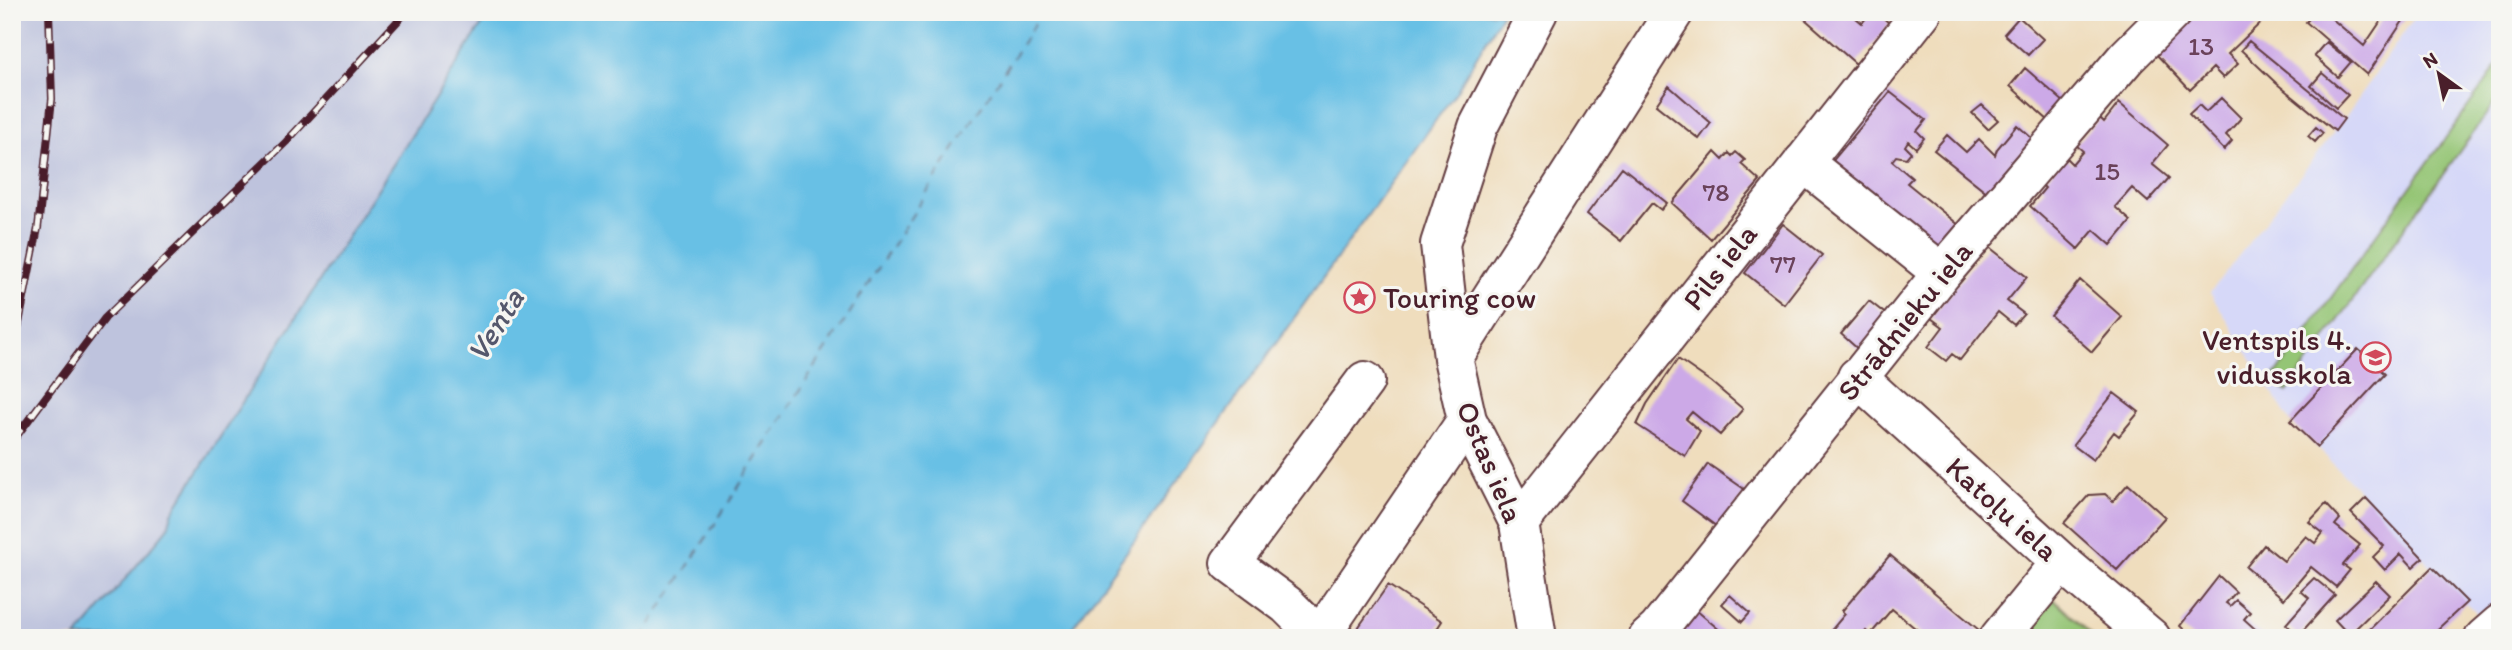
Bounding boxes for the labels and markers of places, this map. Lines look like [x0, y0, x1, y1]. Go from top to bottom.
place label: Touring cow [1383, 279, 1536, 316]
place icon: Touring cow [1343, 281, 1377, 315]
place label: Ventspils 4. vidusskola [2202, 321, 2352, 392]
school or university icon: Ventspils 4. vidusskola [2358, 340, 2392, 374]

